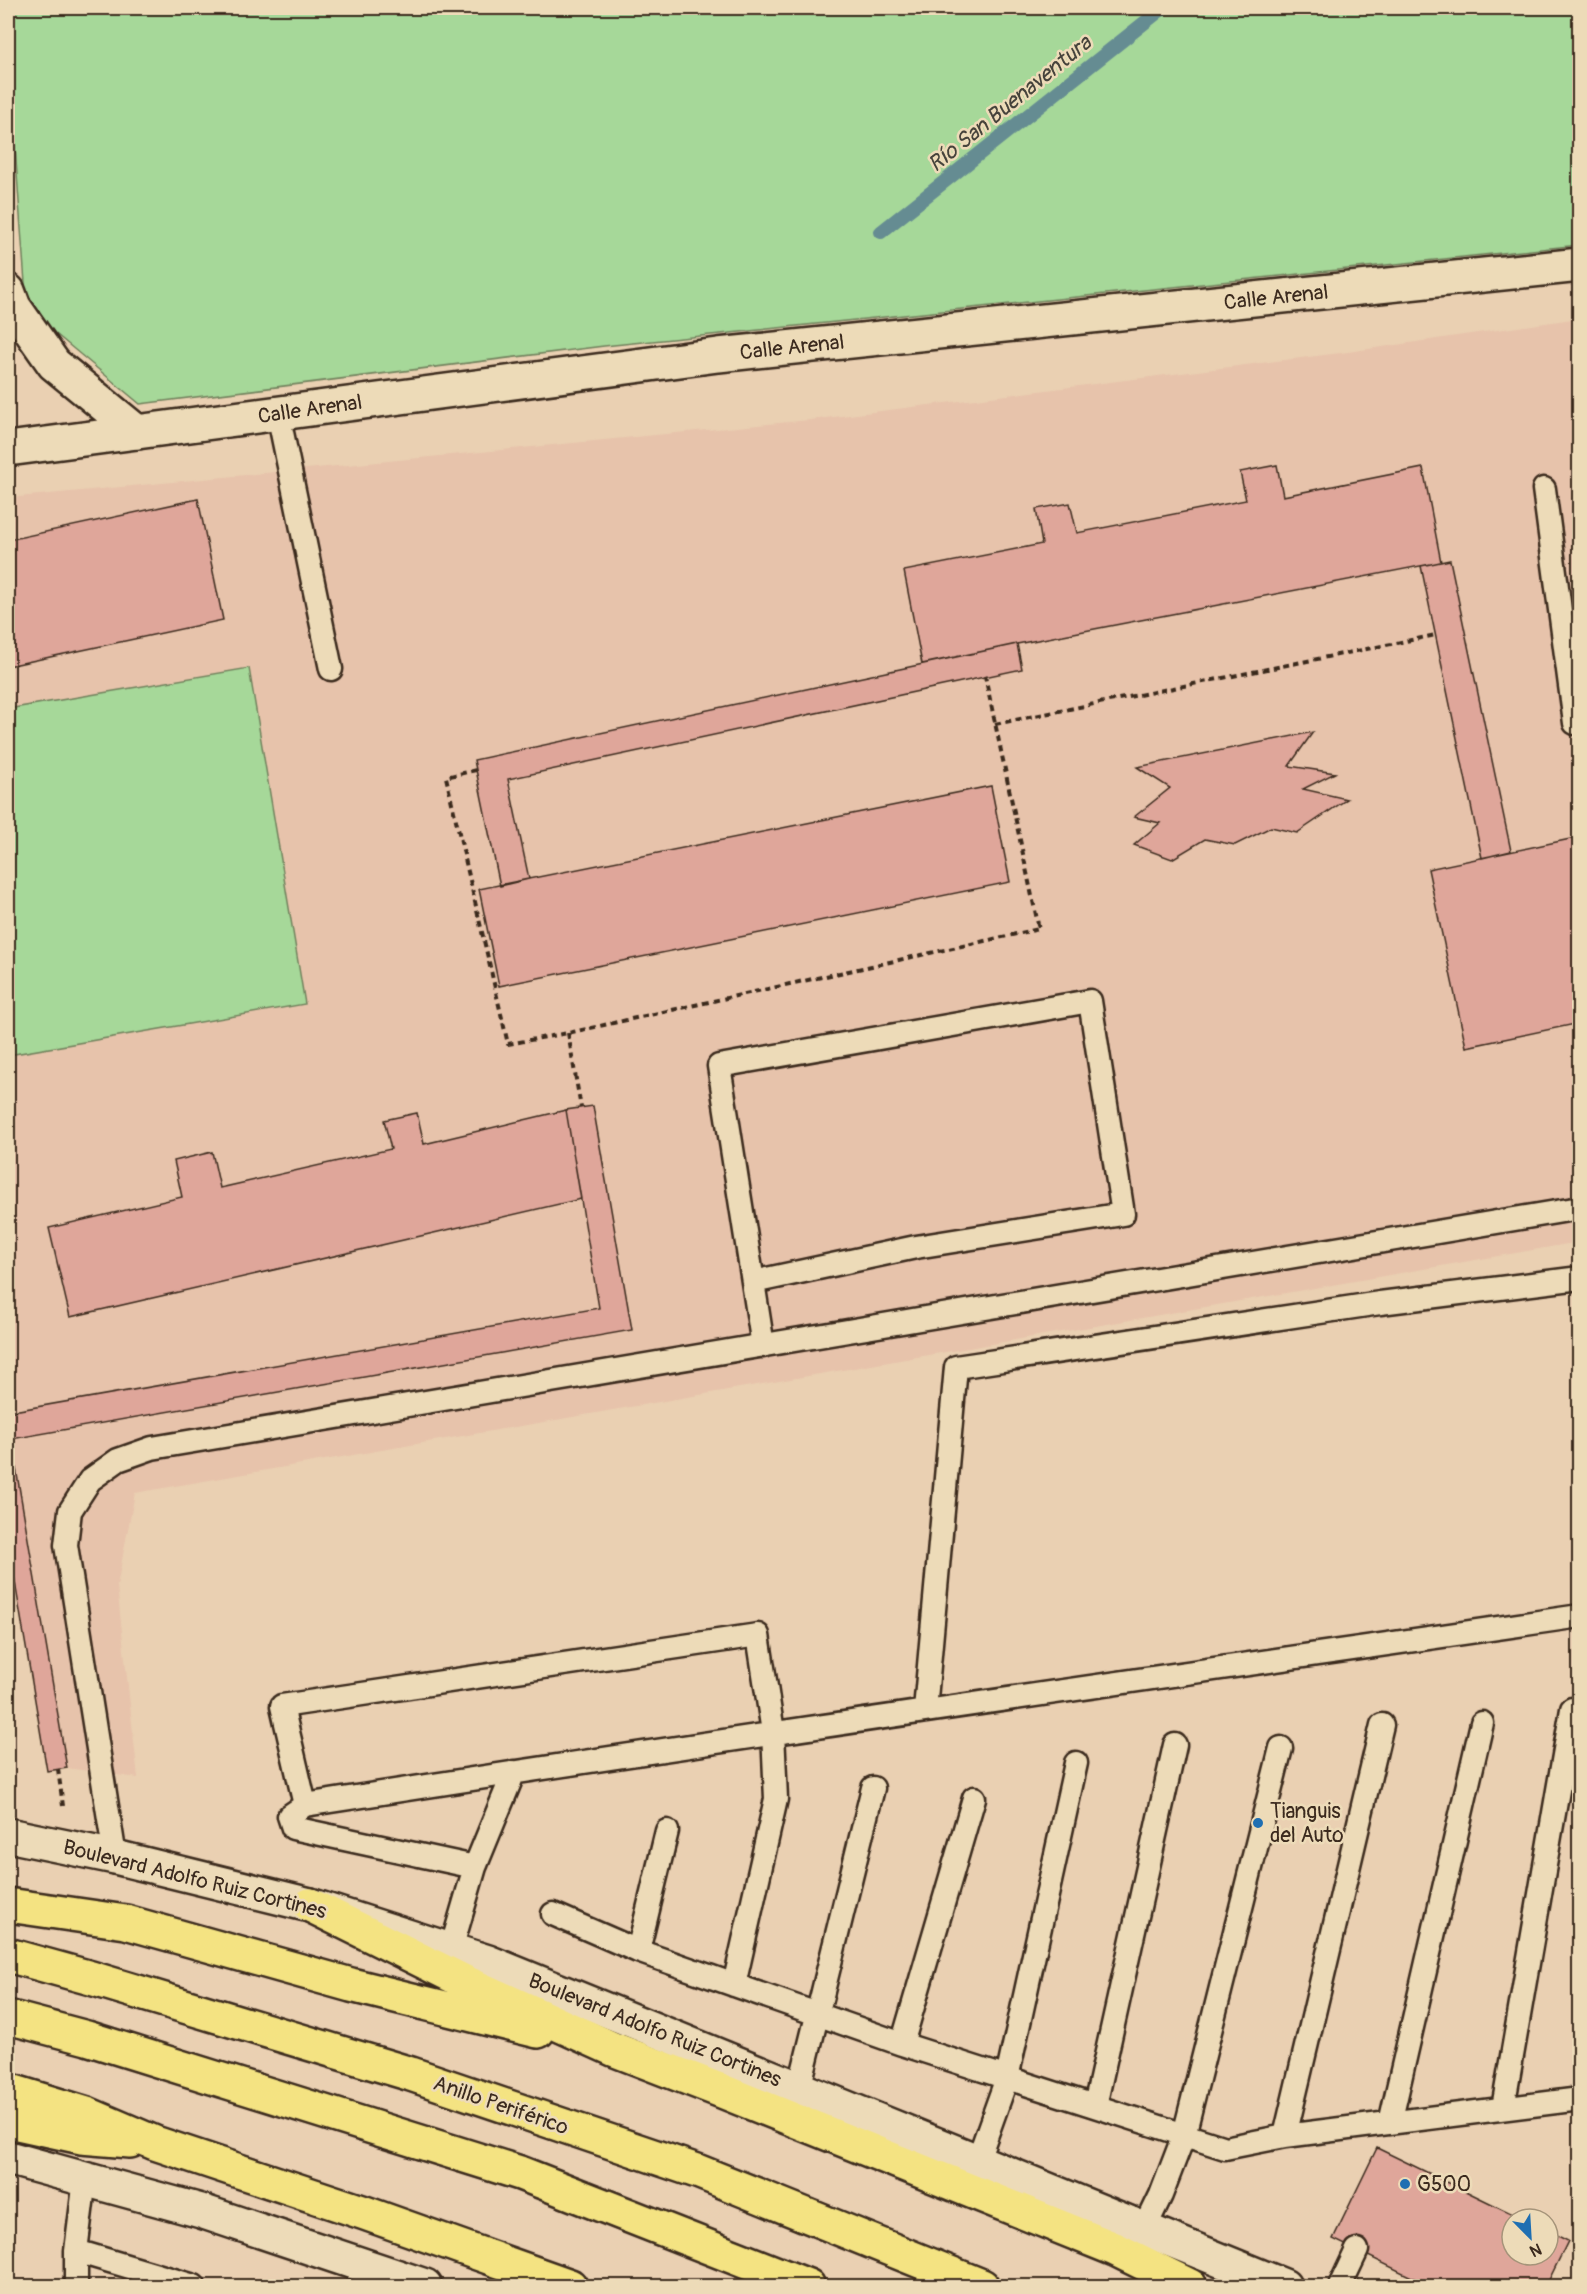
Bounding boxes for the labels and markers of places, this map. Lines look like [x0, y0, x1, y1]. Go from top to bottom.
place label: Tianguis del Auto [1270, 1798, 1344, 1849]
marker: Tianguis del Auto [1251, 1816, 1265, 1830]
place label: G500 [1417, 2171, 1471, 2198]
marker: G500 [1398, 2177, 1412, 2191]

